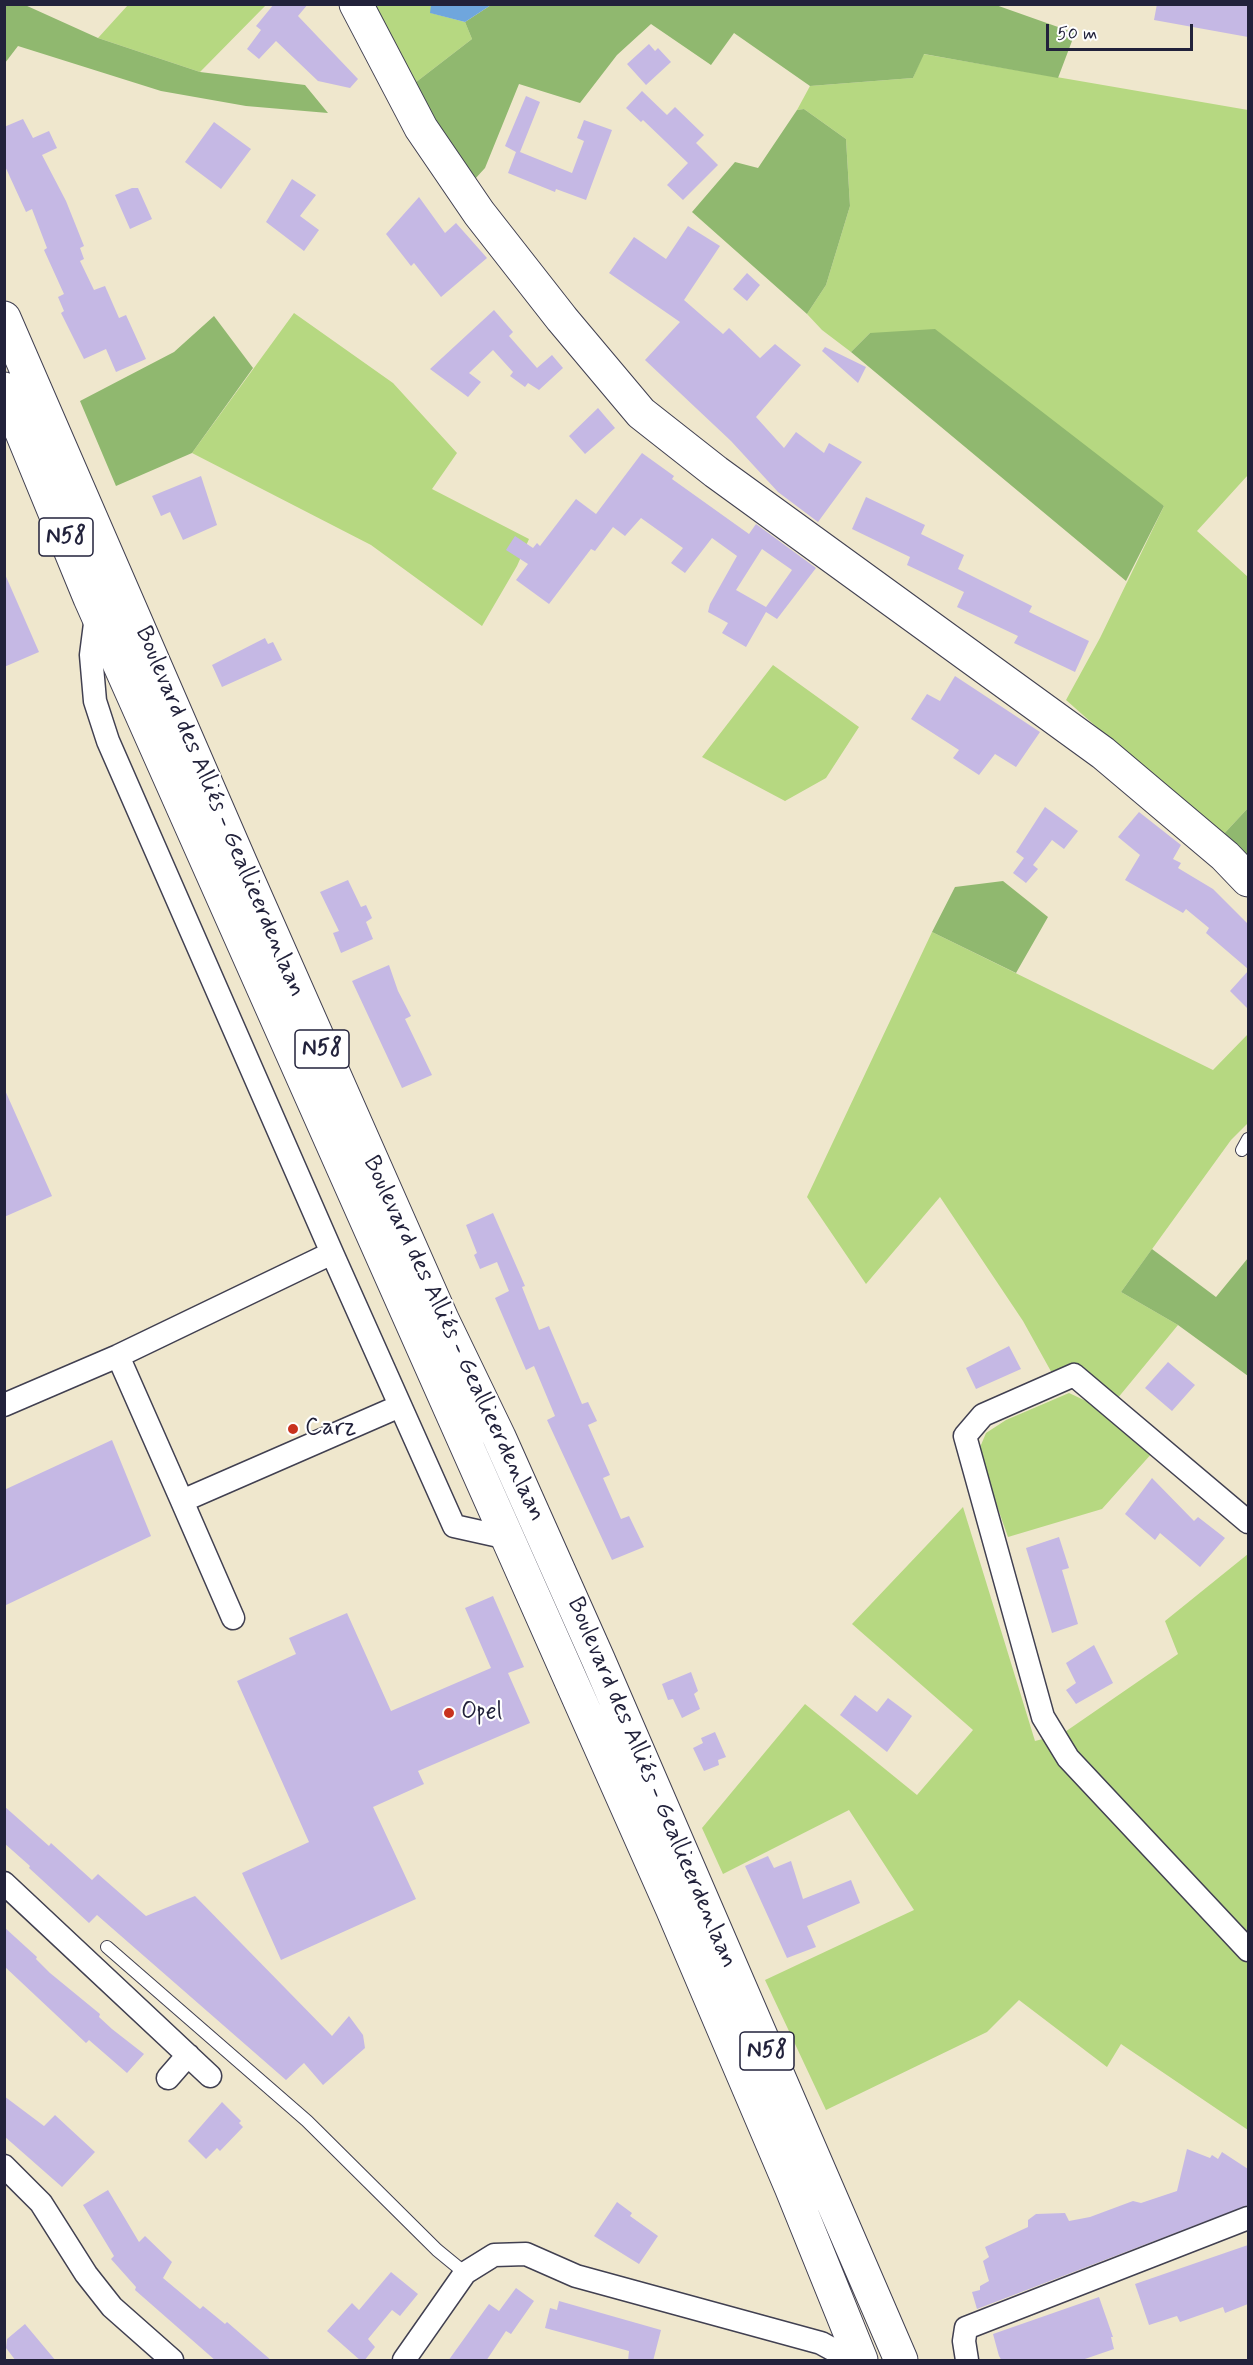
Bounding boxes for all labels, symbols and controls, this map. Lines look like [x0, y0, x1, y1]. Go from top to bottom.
scale bar [1049, 12, 1196, 50]
text: 50 m [1057, 22, 1097, 46]
road number: N58 [39, 518, 93, 556]
street label: Boulevard des Alliés - Geallieerdenlaan [128, 623, 310, 1001]
road number: N58 [295, 1030, 349, 1068]
street label: Boulevard des Alliés - Geallieerdenlaan [356, 1152, 550, 1526]
place label: Carz [305, 1415, 357, 1443]
marker: Carz [286, 1422, 300, 1436]
street label: Boulevard des Alliés - Geallieerdenlaan [560, 1594, 742, 1972]
place label: Opel [461, 1699, 502, 1727]
marker: Opel [442, 1706, 456, 1720]
road number: N58 [740, 2032, 794, 2070]

